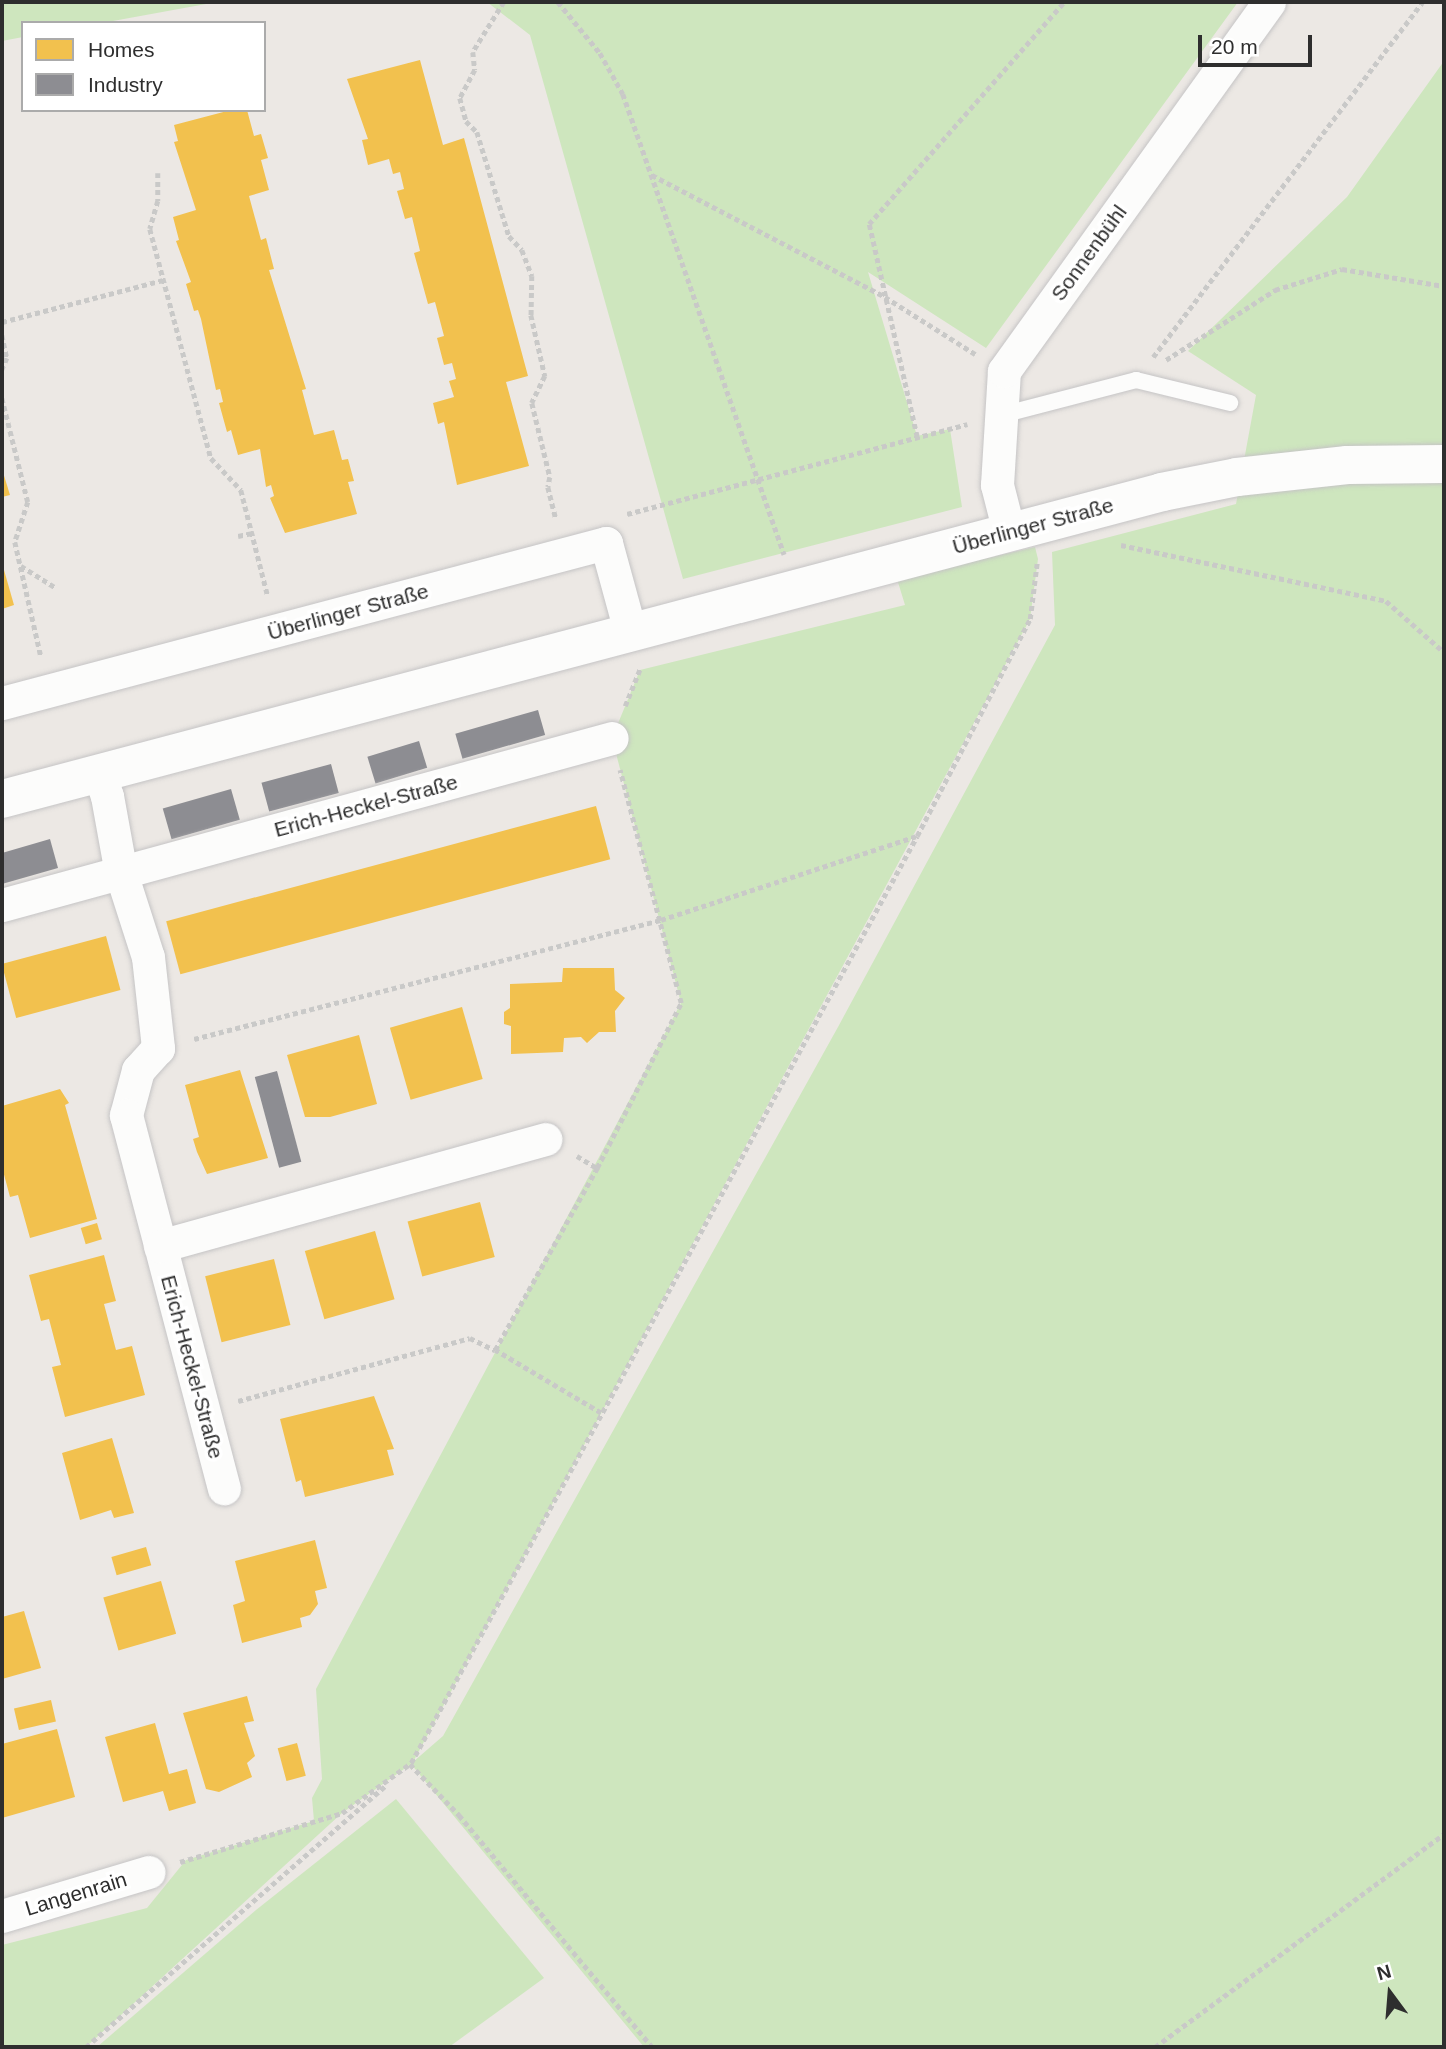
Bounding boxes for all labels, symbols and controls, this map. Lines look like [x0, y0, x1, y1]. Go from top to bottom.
legend [21, 21, 266, 112]
scale bar [1201, 21, 1315, 65]
text: 20 m [1211, 35, 1258, 58]
text: Homes [88, 38, 155, 61]
text: Industry [88, 73, 163, 96]
street label: Sonnenbühl [1046, 200, 1132, 306]
street label: Überlinger Straße [950, 492, 1116, 560]
street label: Überlinger Straße [265, 578, 431, 646]
street label: Erich-Heckel-Straße [271, 769, 461, 843]
street label: Erich-Heckel-Straße [155, 1272, 229, 1462]
street label: Langenrain [22, 1867, 130, 1921]
north arrow [1355, 1958, 1425, 2028]
text: N [1375, 1960, 1394, 1984]

